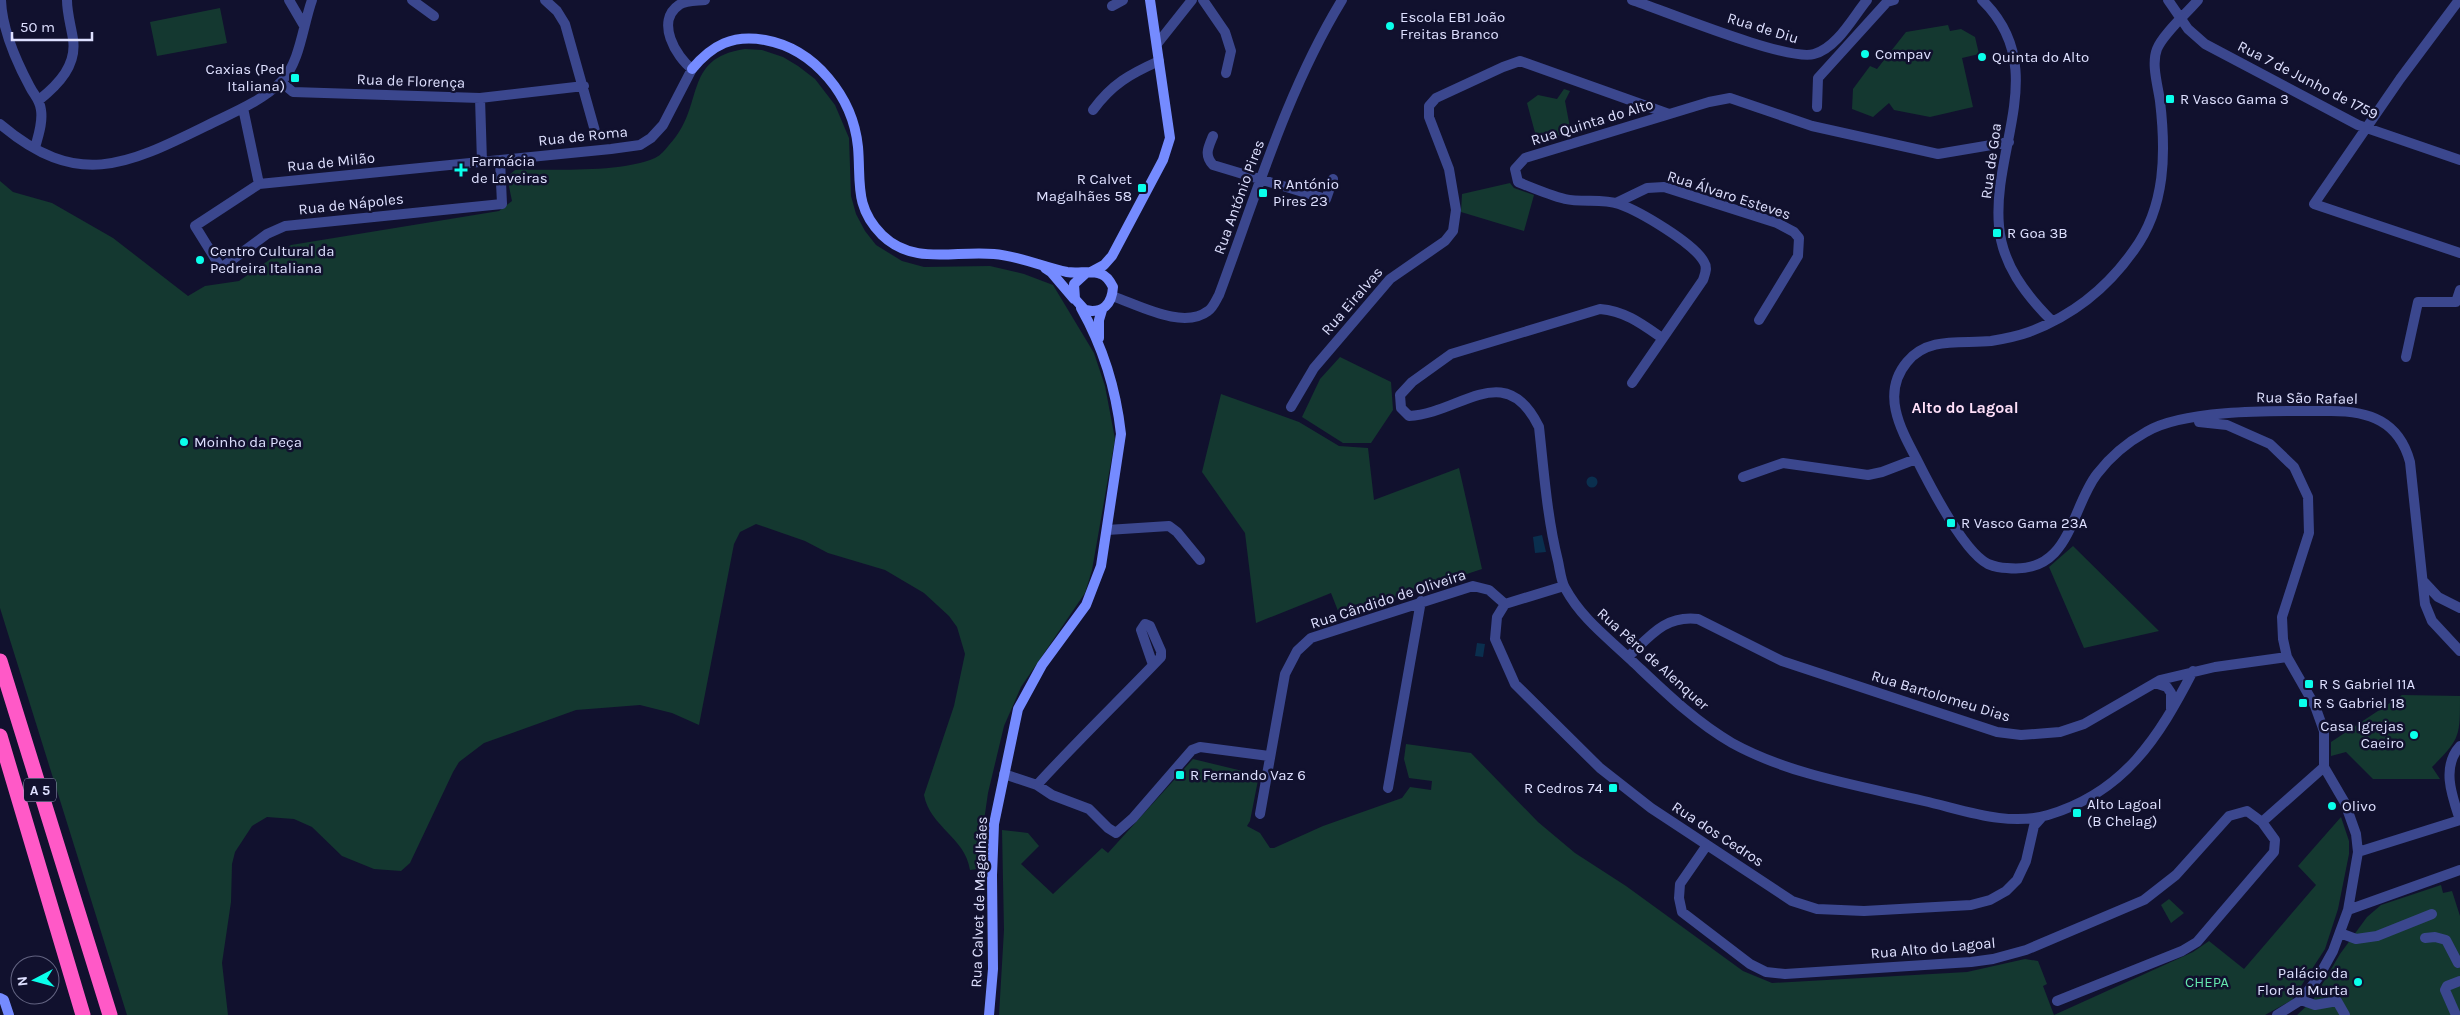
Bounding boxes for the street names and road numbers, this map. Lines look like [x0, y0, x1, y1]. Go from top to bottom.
street label: Rua de Diu [1725, 9, 1801, 47]
street label: Rua 7 de Junho de 1759 [2235, 37, 2381, 123]
street label: Rua de Florença [356, 70, 466, 92]
street label: Rua Quinta do Alto [1529, 95, 1655, 149]
street label: Rua de Roma [537, 122, 629, 150]
street label: Rua de Goa [1977, 122, 2005, 200]
street label: Rua António Pires [1210, 137, 1268, 257]
street label: Rua de Milão [286, 148, 376, 176]
street label: Rua Álvaro Esteves [1665, 167, 1793, 223]
street label: Rua de Nápoles [298, 190, 404, 218]
street label: Rua Eiralvas [1317, 263, 1387, 339]
street label: Rua São Rafael [2256, 388, 2358, 408]
street label: Rua Cândido de Oliveira [1308, 565, 1468, 633]
street label: Rua Pêro de Alenquer [1593, 604, 1713, 714]
street label: Rua Bartolomeu Dias [1869, 666, 2013, 726]
road number: A 5 [24, 778, 56, 802]
street label: Rua dos Cedros [1669, 798, 1767, 870]
street label: Rua Calvet de Magalhães [967, 816, 991, 988]
street label: Rua Alto do Lagoal [1870, 934, 1996, 962]

